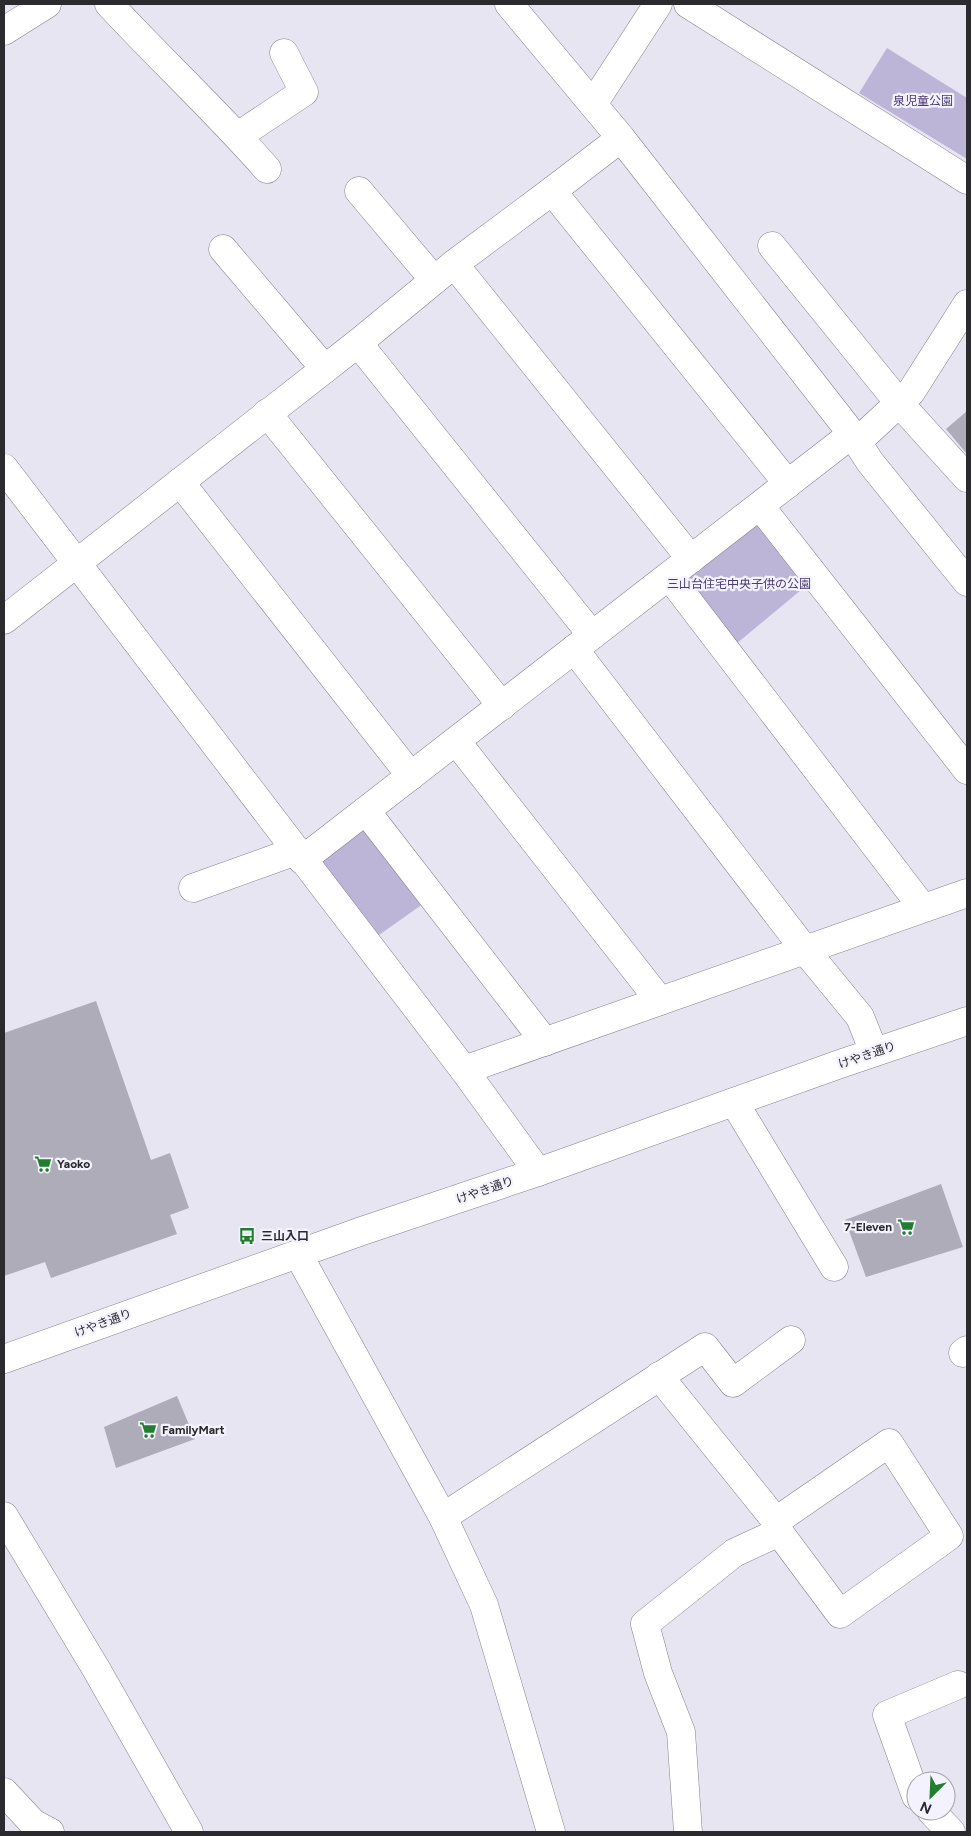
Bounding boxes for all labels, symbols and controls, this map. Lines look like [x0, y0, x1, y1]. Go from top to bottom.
park label: 泉児童公園 [893, 94, 953, 108]
park label: 三山台住宅中央子供の公園 [667, 577, 811, 591]
street label: けやき通り [836, 1039, 898, 1071]
supermarket icon: Yaoko [33, 1154, 53, 1174]
place label: Yaoko [57, 1157, 90, 1171]
street label: けやき通り [454, 1174, 516, 1206]
supermarket icon: 7-Eleven [896, 1217, 916, 1237]
place label: 7-Eleven [844, 1220, 892, 1234]
bus stop icon: 三山入口 [237, 1226, 257, 1246]
place label: 三山入口 [261, 1229, 309, 1243]
street label: けやき通り [72, 1306, 134, 1340]
supermarket icon: FamilyMart [138, 1420, 158, 1440]
place label: FamilyMart [162, 1423, 225, 1437]
north arrow [906, 1771, 956, 1821]
text: N [918, 1797, 934, 1817]

